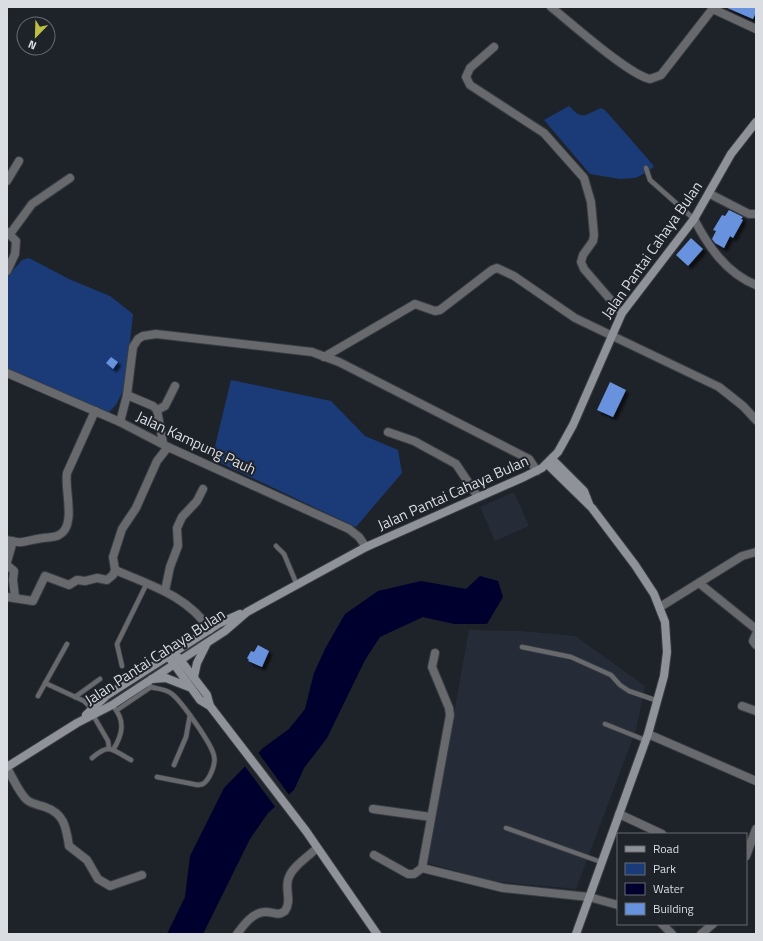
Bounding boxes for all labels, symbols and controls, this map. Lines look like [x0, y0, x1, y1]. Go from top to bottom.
north arrow [16, 16, 56, 56]
text: N [25, 36, 39, 54]
street label: Jalan Pantai Cahaya Bulan [595, 176, 708, 323]
street label: Jalan Kampung Pauh [132, 405, 260, 480]
street label: Jalan Pantai Cahaya Bulan [374, 449, 532, 536]
street label: Jalan Pantai Cahaya Bulan [80, 602, 229, 711]
legend [617, 833, 747, 925]
text: Road [653, 839, 679, 858]
text: Park [653, 859, 676, 878]
text: Water [653, 879, 684, 898]
text: Building [653, 899, 694, 918]

